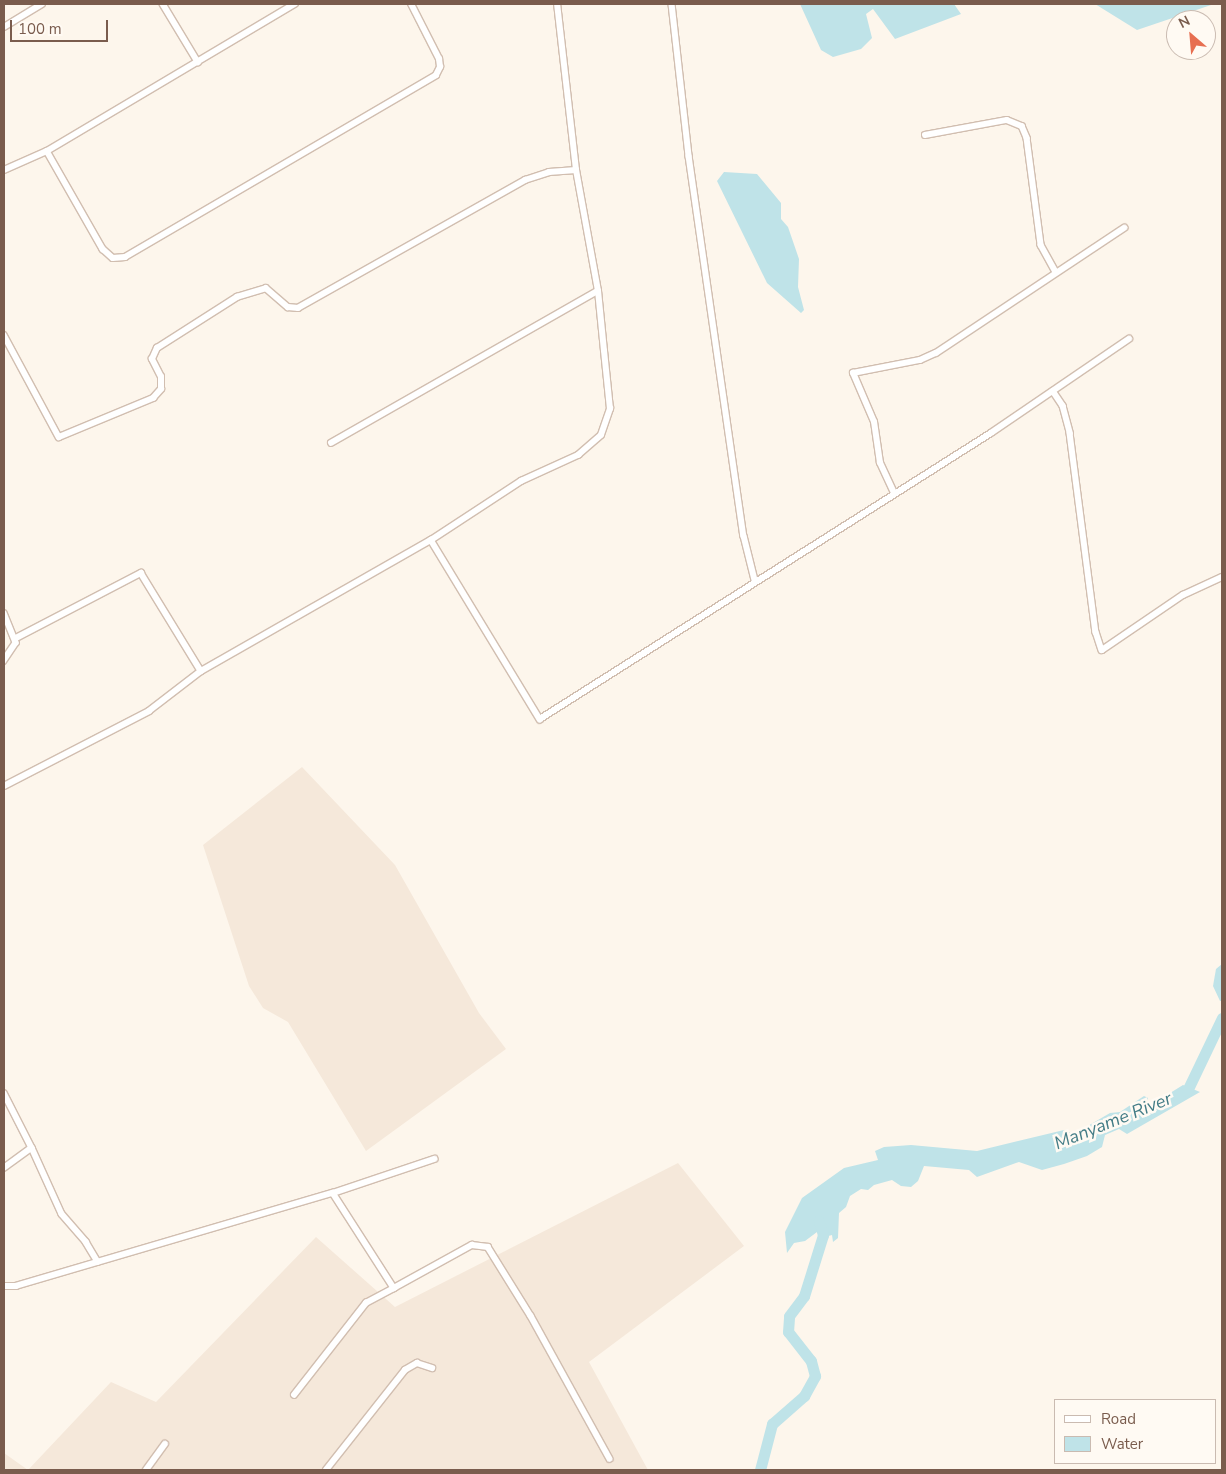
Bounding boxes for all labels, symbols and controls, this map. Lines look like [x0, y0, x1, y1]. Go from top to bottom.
scale bar [12, 10, 110, 42]
north arrow [1166, 10, 1216, 60]
text: N [1175, 11, 1193, 33]
text: 100 m [18, 19, 62, 39]
water label: Manyame River [1051, 1088, 1175, 1154]
legend [1054, 1399, 1216, 1464]
text: Road [1101, 1409, 1136, 1429]
text: Water [1101, 1434, 1143, 1454]

